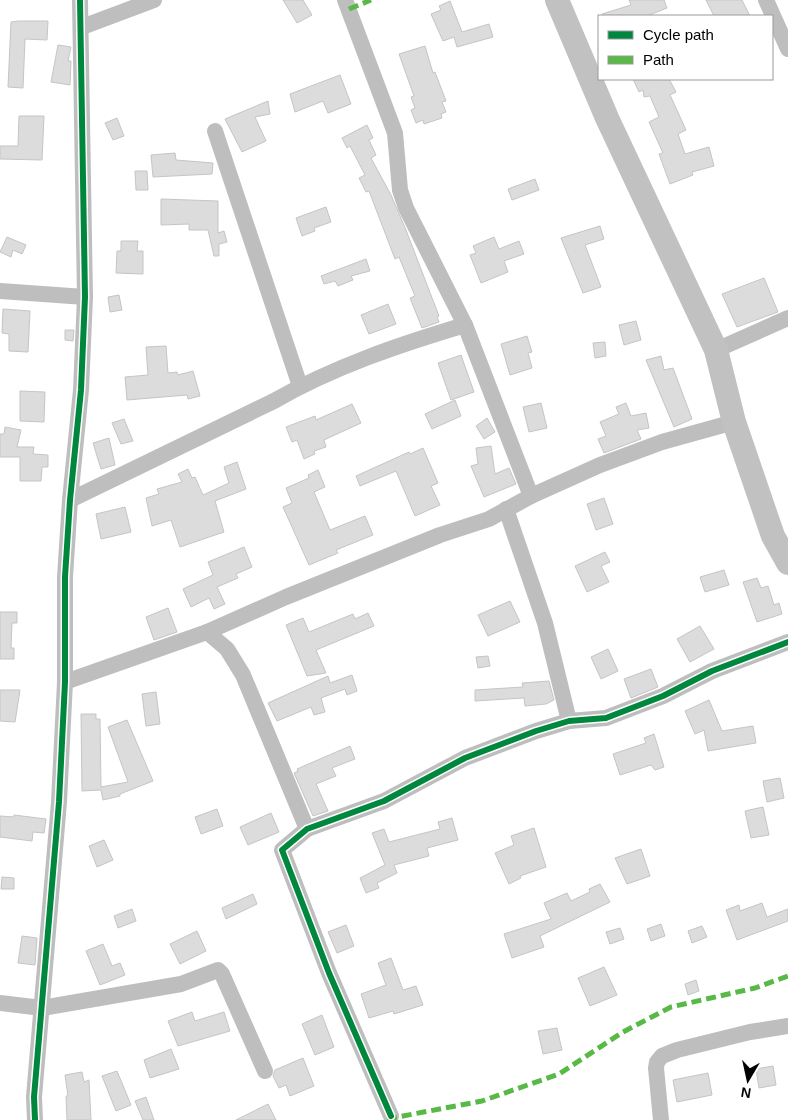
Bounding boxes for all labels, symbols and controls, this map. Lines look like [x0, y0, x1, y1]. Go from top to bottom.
legend [598, 15, 773, 80]
text: Cycle path [643, 26, 714, 43]
text: Path [643, 51, 674, 68]
north arrow [723, 1055, 773, 1105]
text: N [740, 1084, 752, 1102]

